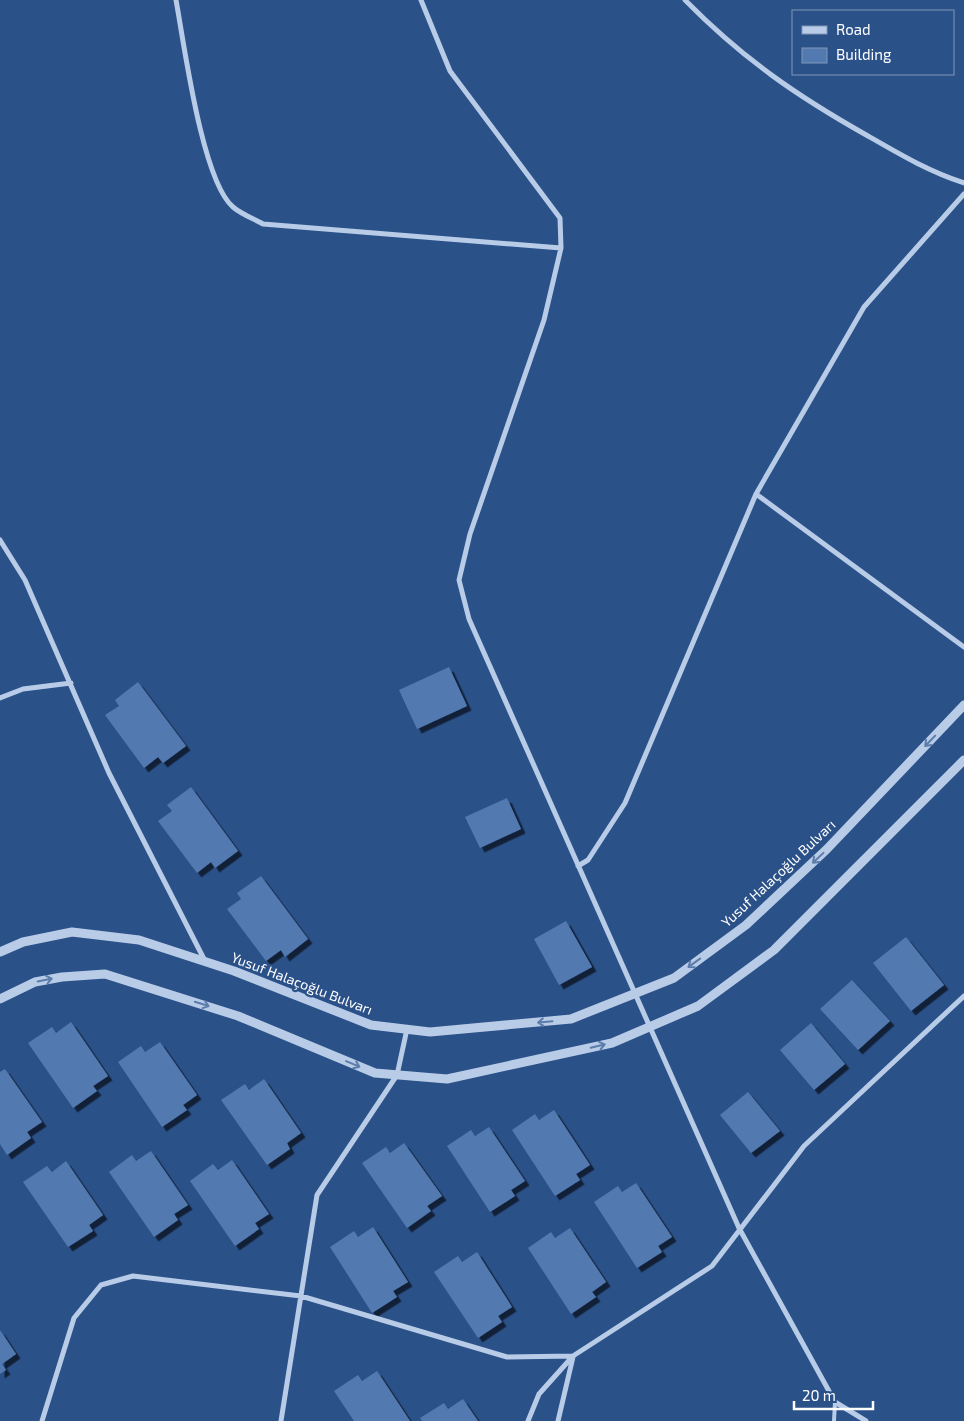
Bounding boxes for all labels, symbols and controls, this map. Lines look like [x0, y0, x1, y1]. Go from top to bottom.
legend [792, 10, 954, 75]
text: Road [836, 20, 871, 38]
text: Building [836, 45, 892, 63]
one-way arrow [924, 734, 936, 747]
street label: Yusuf Halaçoğlu Bulvarı [717, 816, 839, 931]
one-way arrow [811, 852, 824, 864]
street label: Yusuf Halaçoğlu Bulvarı [229, 948, 375, 1019]
one-way arrow [687, 958, 701, 968]
one-way arrow [36, 975, 52, 984]
one-way arrow [194, 1000, 210, 1010]
one-way arrow [537, 1017, 553, 1026]
one-way arrow [589, 1041, 605, 1050]
one-way arrow [345, 1059, 360, 1069]
scale bar [794, 1378, 873, 1410]
text: 20 m [802, 1386, 836, 1404]

